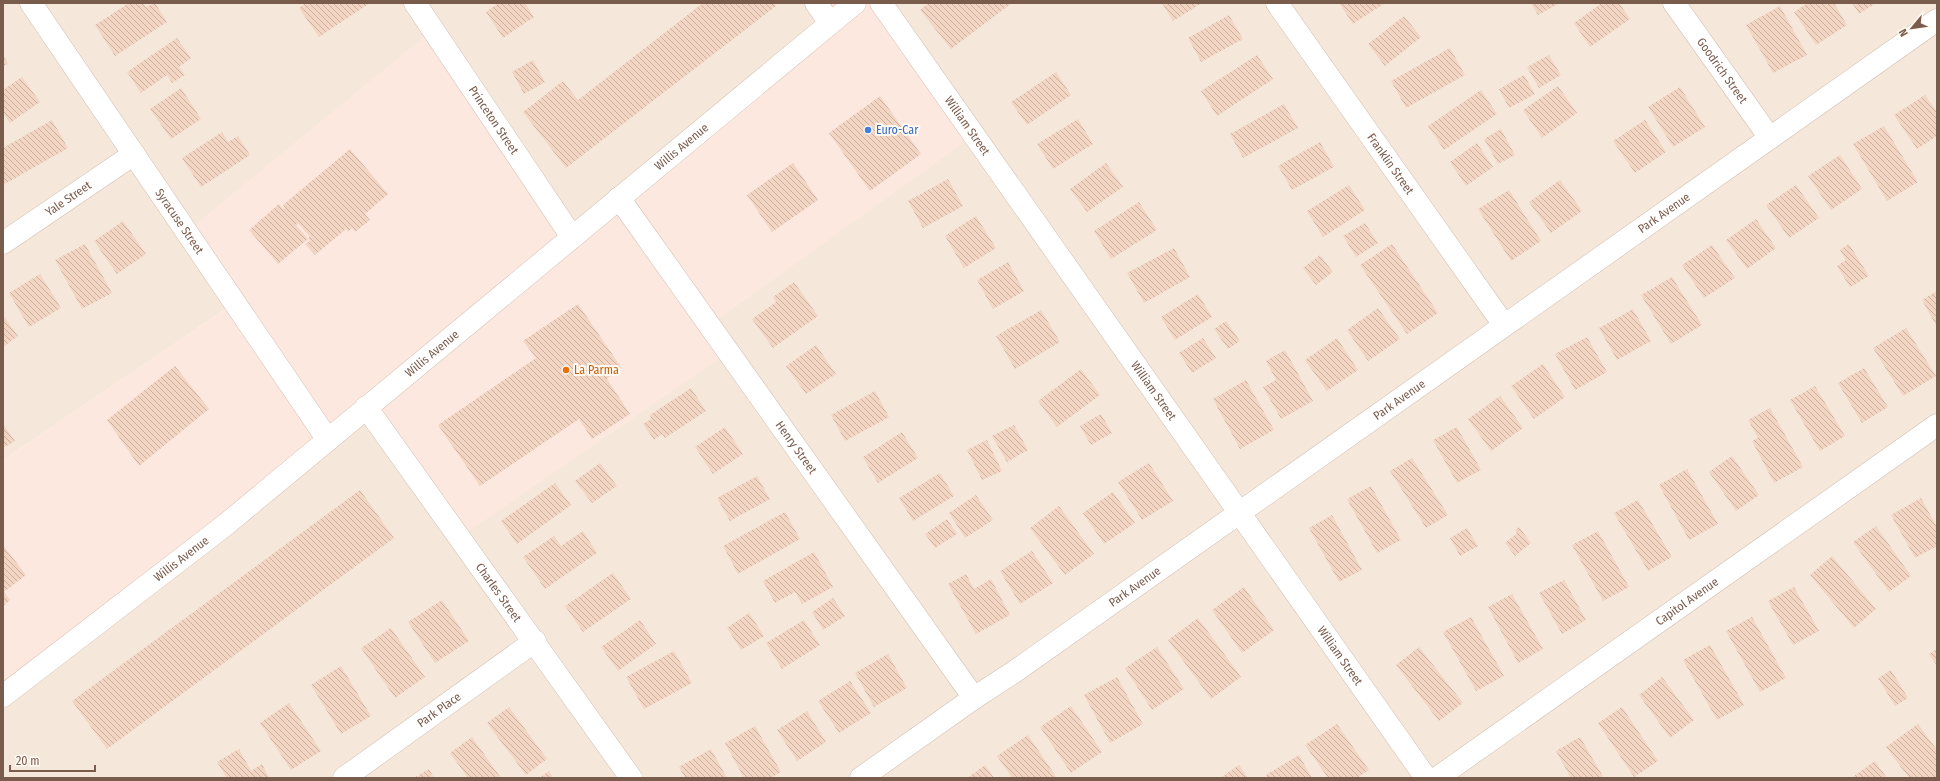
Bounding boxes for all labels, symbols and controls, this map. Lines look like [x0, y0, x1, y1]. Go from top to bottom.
north arrow [1892, 8, 1932, 48]
text: N [1896, 27, 1911, 39]
street label: Goodrich Street [1694, 35, 1750, 106]
street label: Princeton Street [466, 83, 521, 157]
street label: William Street [942, 93, 993, 158]
street label: Willis Avenue [652, 121, 711, 173]
place label: Euro-Car [876, 123, 919, 137]
marker: Euro-Car [863, 125, 873, 135]
street label: Franklin Street [1364, 131, 1417, 197]
street label: Yale Street [43, 178, 94, 219]
street label: Syracuse Street [152, 186, 206, 257]
street label: Park Avenue [1635, 190, 1693, 236]
street label: Willis Avenue [402, 327, 462, 380]
street label: William Street [1128, 359, 1179, 423]
place label: La Parma [574, 363, 619, 377]
marker: La Parma [561, 365, 571, 375]
street label: Park Avenue [1371, 377, 1428, 423]
street label: Henry Street [773, 418, 820, 477]
street label: Willis Avenue [151, 533, 212, 584]
street label: Charles Street [473, 560, 524, 625]
street label: Park Avenue [1106, 564, 1163, 610]
street label: Capitol Avenue [1653, 575, 1721, 628]
street label: William Street [1314, 624, 1366, 688]
street label: Park Place [415, 689, 464, 730]
scale bar [10, 747, 95, 773]
text: 20 m [16, 754, 40, 768]

